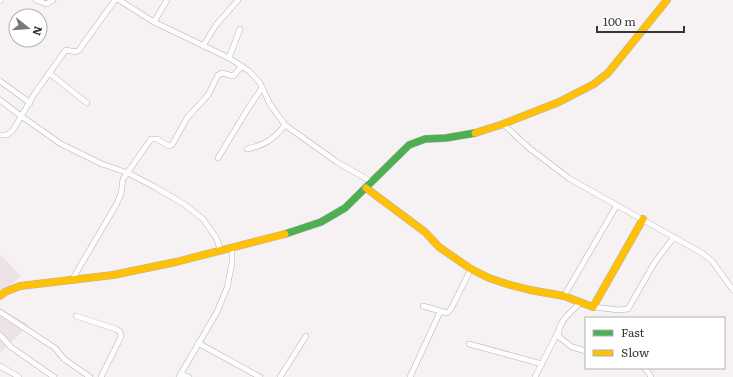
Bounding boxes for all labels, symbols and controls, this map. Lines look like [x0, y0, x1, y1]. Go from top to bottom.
north arrow [8, 8, 48, 48]
scale bar [597, 8, 684, 34]
text: 100 m [603, 12, 636, 30]
text: N [30, 24, 48, 38]
legend [585, 317, 725, 369]
text: Fast [621, 323, 645, 341]
text: Slow [621, 343, 650, 361]

